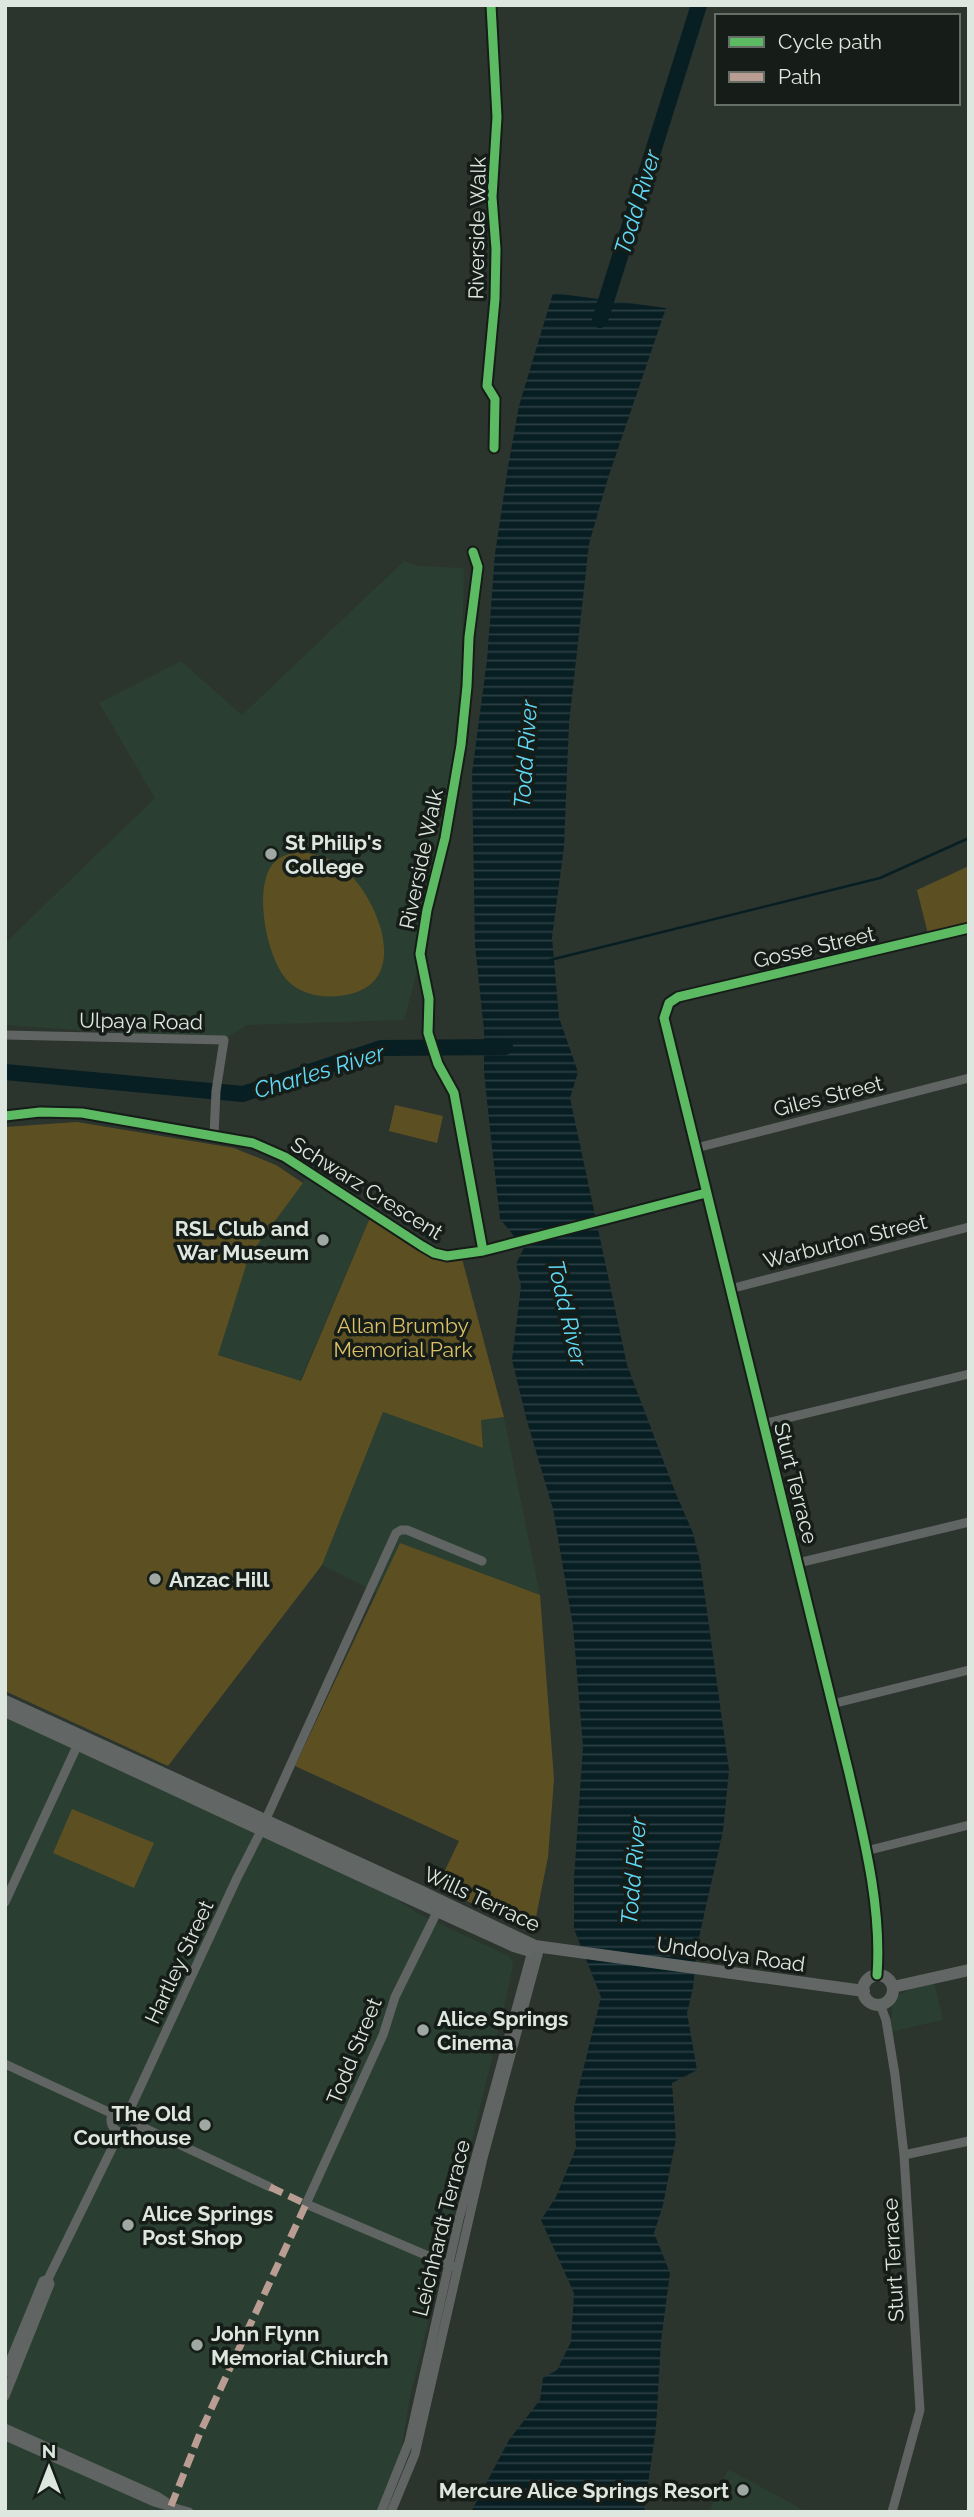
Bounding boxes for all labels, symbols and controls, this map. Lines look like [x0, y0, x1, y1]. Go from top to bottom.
legend [715, 14, 960, 105]
text: Cycle path [778, 29, 882, 54]
text: Path [778, 64, 822, 89]
water label: Todd River [608, 145, 666, 258]
street label: Riverside Walk [463, 156, 491, 300]
water label: Todd River [508, 698, 542, 809]
street label: Riverside Walk [394, 787, 448, 931]
place label: St Philip's College [285, 830, 382, 879]
marker: St Philip's College [263, 846, 279, 862]
street label: Gosse Street [751, 921, 877, 973]
street label: Ulpaya Road [79, 1007, 203, 1035]
water label: Charles River [251, 1038, 388, 1104]
street label: Giles Street [771, 1070, 885, 1122]
street label: Schwarz Crescent [286, 1131, 448, 1245]
street label: Warburton Street [761, 1209, 929, 1273]
place label: RSL Club and War Museum [175, 1216, 309, 1265]
marker: RSL Club and War Museum [315, 1232, 331, 1248]
water label: Todd River [543, 1257, 594, 1370]
park label: Allan Brumby Memorial Park [333, 1313, 473, 1362]
street label: Sturt Terrace [769, 1420, 823, 1546]
place label: Anzac Hill [169, 1567, 270, 1592]
marker: Anzac Hill [147, 1571, 163, 1587]
water label: Todd River [615, 1815, 651, 1926]
street label: Wills Terrace [420, 1861, 544, 1937]
street label: Hartley Street [139, 1896, 219, 2028]
street label: Undoolya Road [655, 1931, 807, 1977]
street label: Todd Street [321, 1994, 387, 2108]
place label: Alice Springs Cinema [437, 2006, 568, 2055]
marker: Alice Springs Cinema [415, 2022, 431, 2038]
place label: The Old Courthouse [73, 2101, 191, 2150]
marker: The Old Courthouse [197, 2117, 213, 2133]
street label: Leichhardt Terrace [407, 2137, 475, 2319]
street label: Sturt Terrace [877, 2197, 909, 2323]
place label: Alice Springs Post Shop [142, 2201, 273, 2250]
marker: Alice Springs Post Shop [120, 2217, 136, 2233]
place label: John Flynn Memorial Chiurch [211, 2321, 388, 2370]
marker: John Flynn Memorial Chiurch [189, 2337, 205, 2353]
north arrow [14, 2433, 84, 2503]
text: N [42, 2440, 56, 2462]
place label: Mercure Alice Springs Resort [439, 2478, 729, 2503]
marker: Mercure Alice Springs Resort [735, 2482, 751, 2498]

